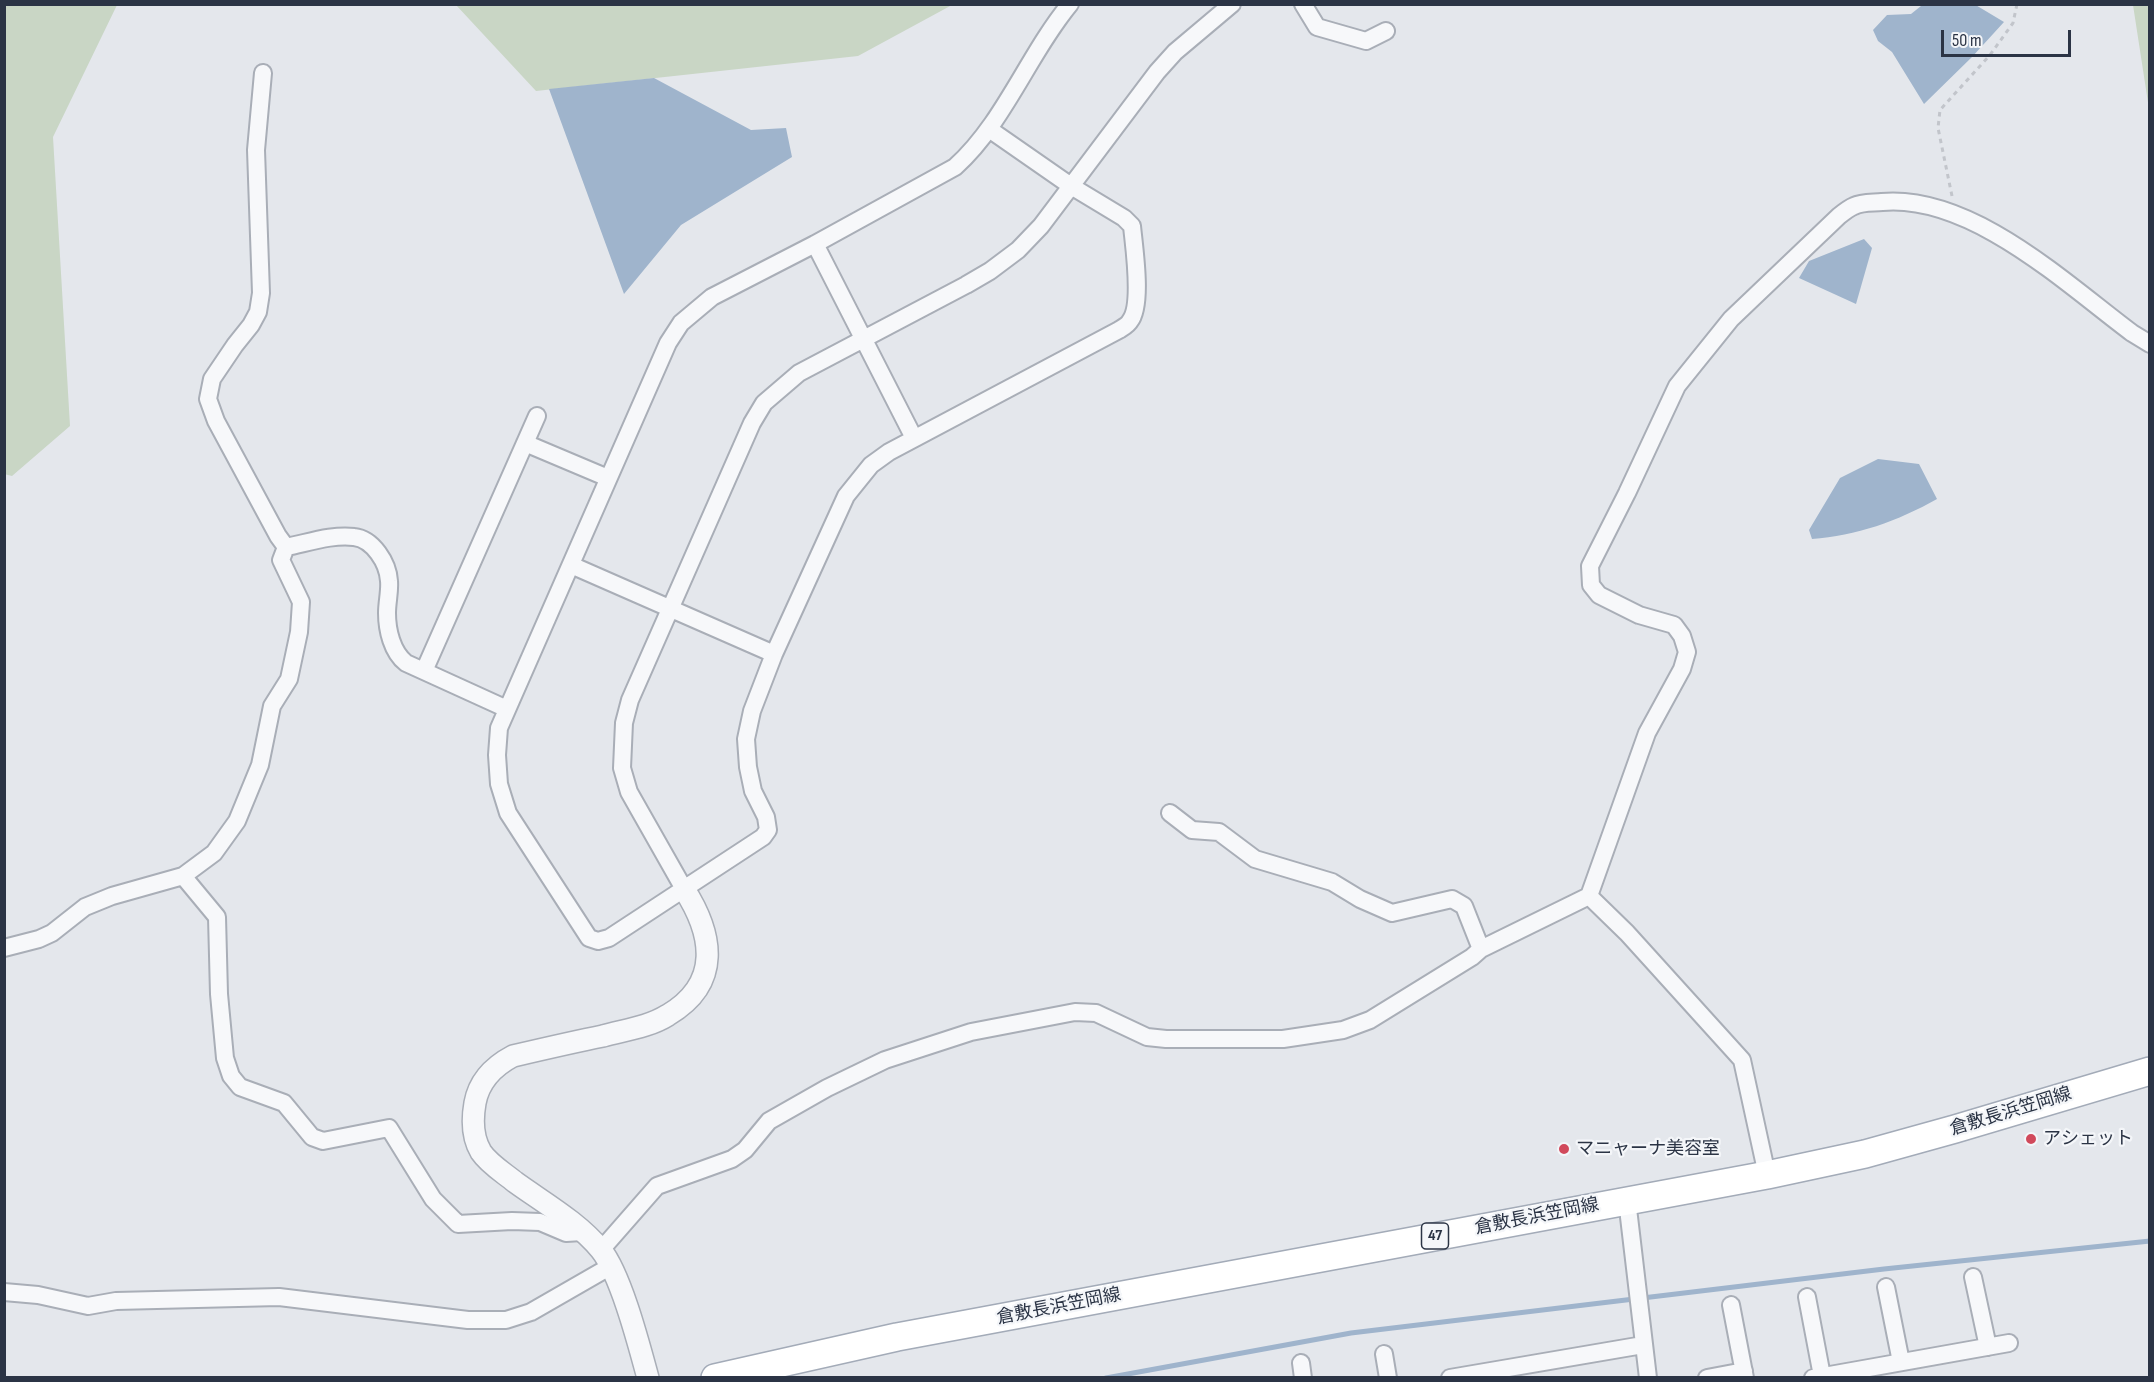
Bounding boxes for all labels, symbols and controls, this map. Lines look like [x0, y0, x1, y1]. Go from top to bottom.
scale bar [1944, 18, 2074, 56]
text: 50 m [1952, 30, 1982, 51]
street label: 倉敷長浜笠岡線 [1948, 1083, 2074, 1141]
place label: アシェット [2043, 1128, 2133, 1150]
marker: アシェット [2024, 1132, 2038, 1146]
place label: マニャーナ美容室 [1576, 1138, 1720, 1160]
marker: マニャーナ美容室 [1557, 1142, 1571, 1156]
street label: 倉敷長浜笠岡線 [1473, 1194, 1601, 1240]
road number: 47 [1422, 1223, 1448, 1249]
street label: 倉敷長浜笠岡線 [995, 1284, 1123, 1330]

